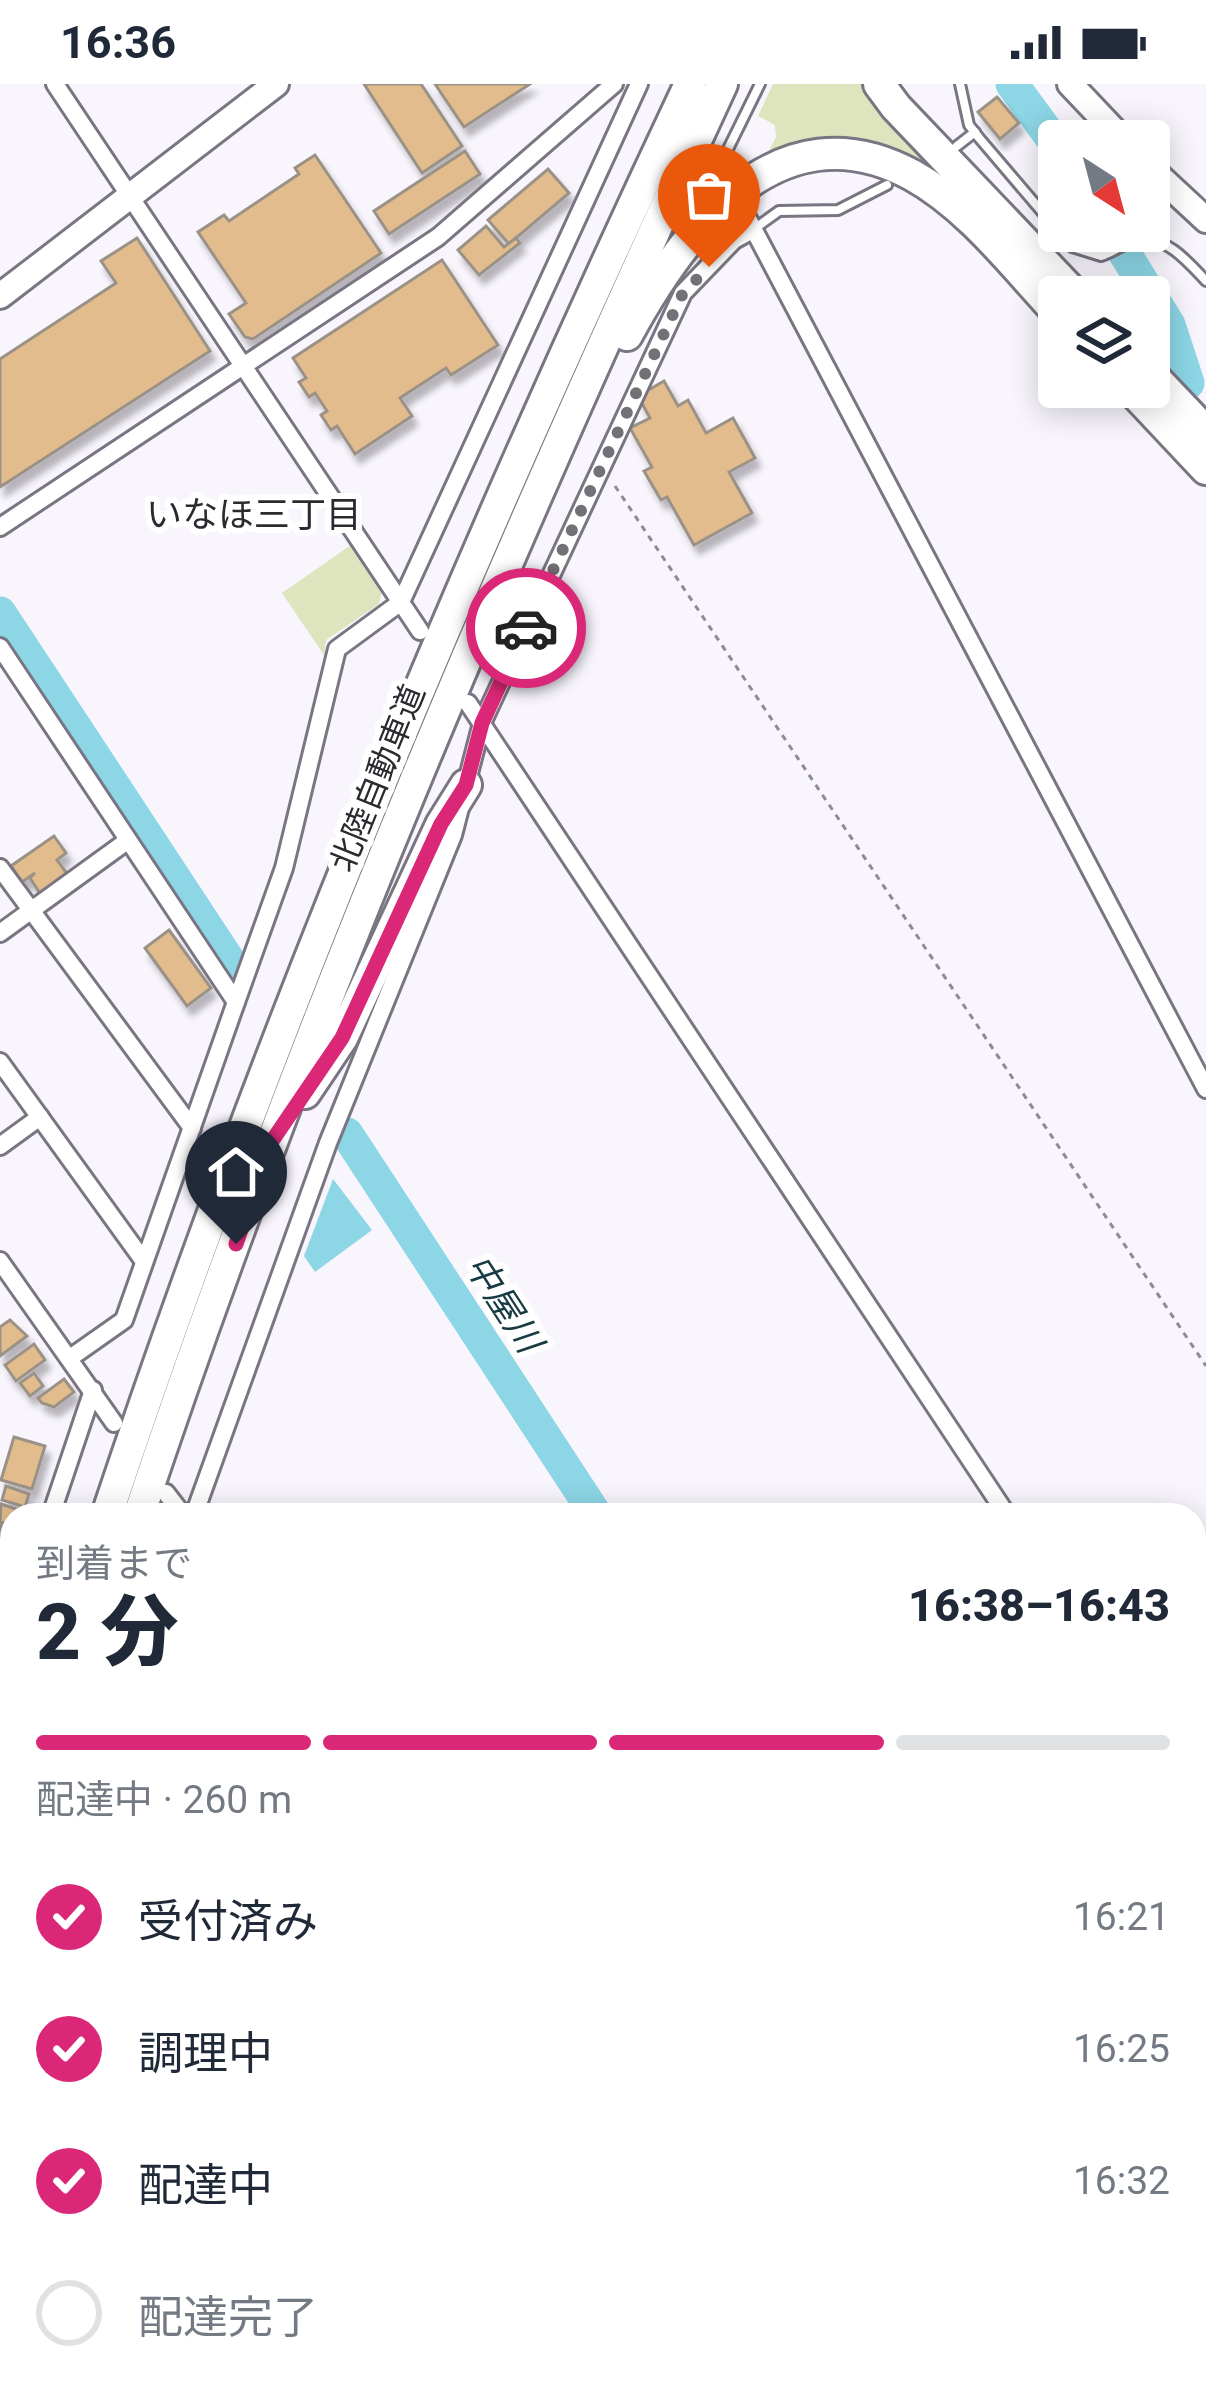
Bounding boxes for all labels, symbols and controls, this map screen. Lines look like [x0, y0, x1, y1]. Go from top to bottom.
text: 16:36 [60, 16, 176, 69]
north arrow [1038, 120, 1170, 252]
map controls [1038, 120, 1170, 408]
pin [658, 144, 760, 267]
icon: bag [676, 162, 742, 228]
button: layers [1038, 276, 1170, 408]
district label: いなほ三丁目 [146, 494, 362, 536]
courier [466, 568, 586, 688]
icon: car [493, 595, 559, 661]
street label: 北陸自動車道 [322, 679, 433, 877]
pin [185, 1121, 287, 1244]
icon: home [203, 1139, 269, 1205]
water label: 中屋川 [456, 1247, 552, 1364]
text: 到着まで [36, 1541, 192, 1587]
text: 16:38–16:43 [908, 1579, 1170, 1632]
text: 2 分 [36, 1587, 178, 1678]
text: 配達中 · 260 m [36, 1777, 292, 1823]
icon: check [36, 1884, 102, 1950]
text: 16:21 [1073, 1894, 1170, 1940]
text: 受付済み [138, 1895, 318, 1948]
icon: check [36, 2016, 102, 2082]
text: 16:25 [1073, 2026, 1170, 2072]
text: 調理中 [138, 2027, 273, 2080]
icon: check [36, 2148, 102, 2214]
text: 16:32 [1073, 2158, 1170, 2204]
text: 配達中 [138, 2159, 273, 2212]
text: 配達完了 [138, 2291, 318, 2344]

